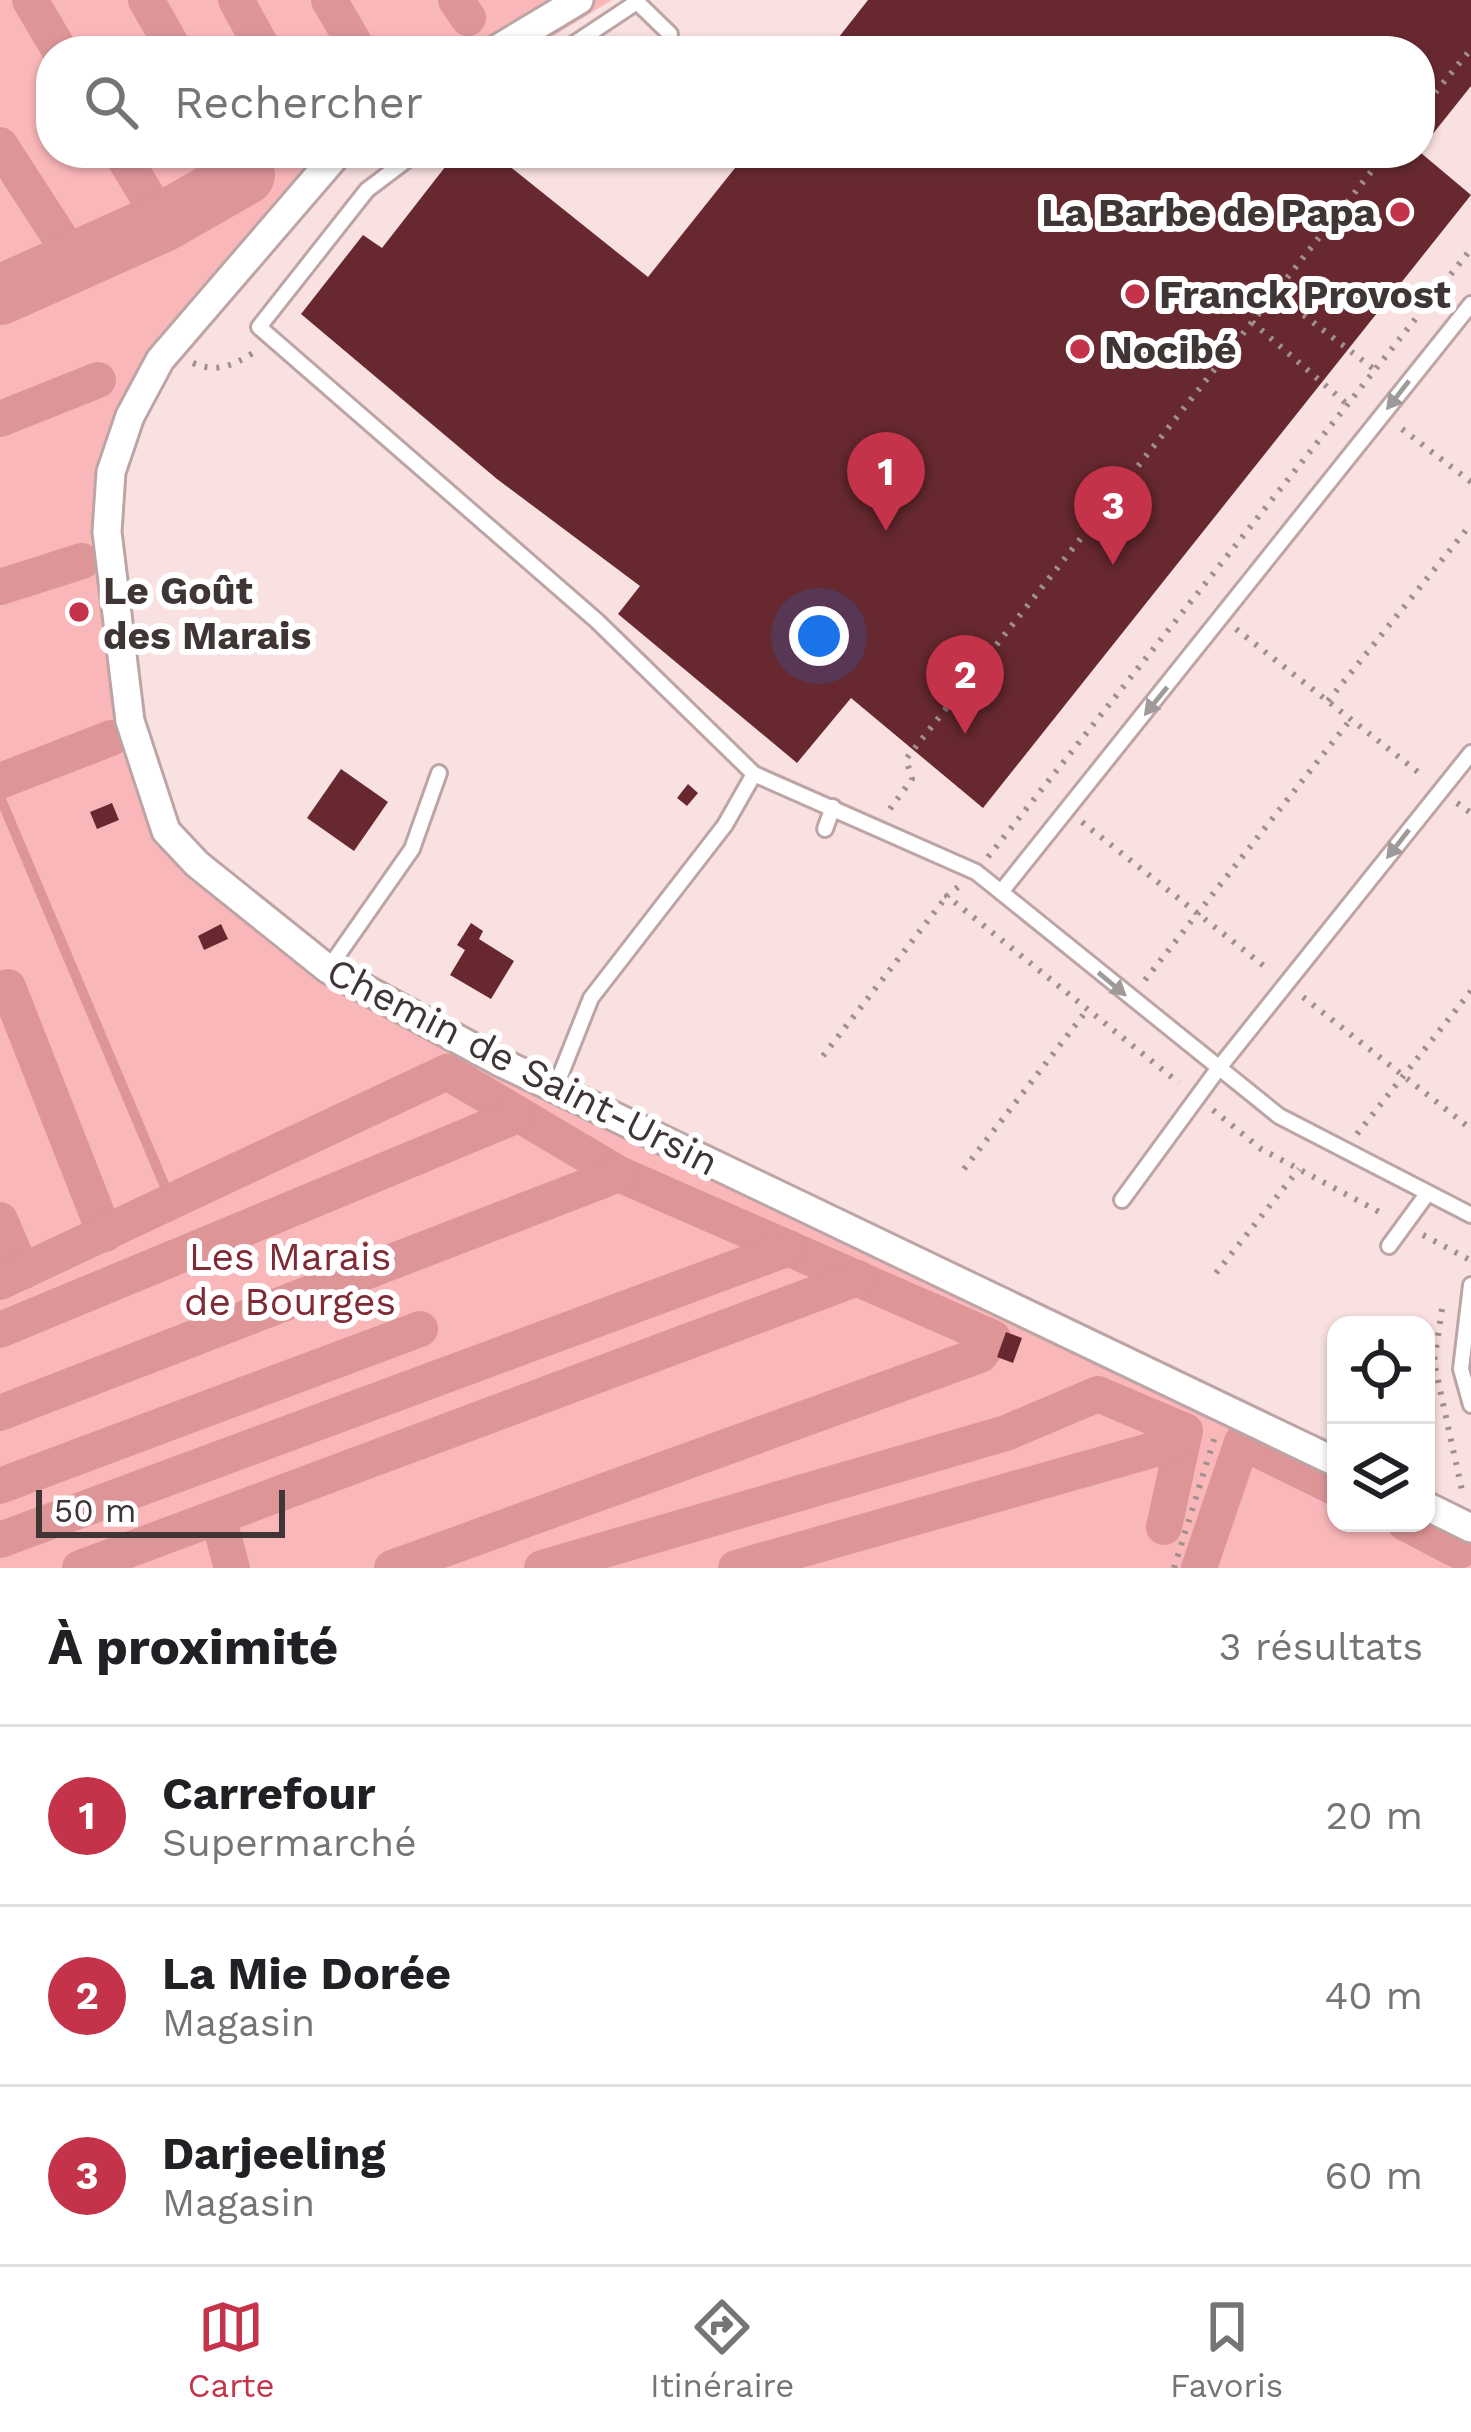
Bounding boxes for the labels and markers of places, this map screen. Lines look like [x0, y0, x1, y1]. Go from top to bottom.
place label: La Barbe de Papa [1041, 190, 1376, 235]
marker: La Barbe de Papa [1387, 199, 1413, 225]
place label: Franck Provost [1159, 272, 1451, 317]
marker: Franck Provost [1122, 281, 1148, 307]
place label: Nocibé [1104, 327, 1237, 372]
marker: Nocibé [1067, 336, 1093, 362]
pin: 1 [847, 432, 925, 531]
pin: 3 [1074, 466, 1152, 565]
place label: Le Goût des Marais [103, 568, 311, 658]
marker: Le Goût des Marais [66, 599, 92, 625]
pin: 2 [926, 635, 1004, 734]

